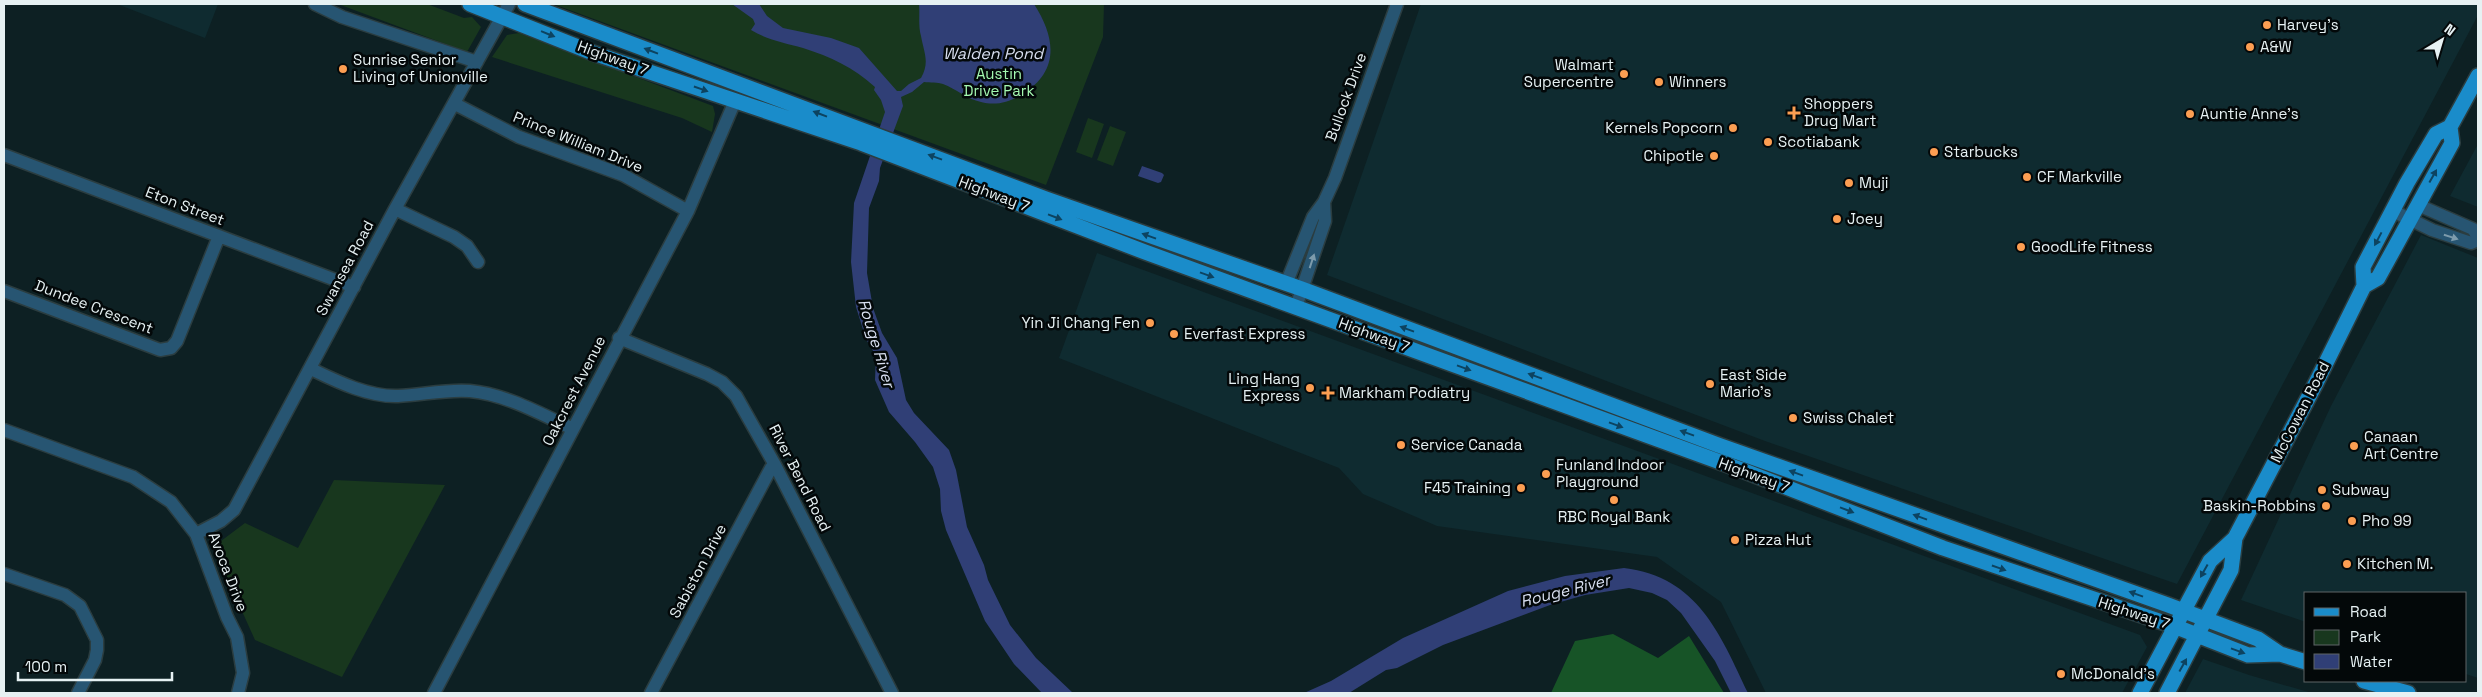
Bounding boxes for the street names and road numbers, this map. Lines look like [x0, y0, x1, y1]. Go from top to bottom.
street label: Highway 7 [575, 36, 651, 79]
street label: Bullock Drive [1321, 50, 1370, 144]
street label: Prince William Drive [511, 107, 646, 176]
street label: Highway 7 [956, 171, 1032, 216]
street label: Eton Street [143, 182, 228, 229]
street label: Swansea Road [312, 217, 378, 319]
street label: Dundee Crescent [32, 275, 156, 338]
street label: Highway 7 [1336, 313, 1412, 356]
street label: Oakcrest Avenue [538, 333, 609, 449]
street label: McCowan Road [2266, 358, 2333, 466]
street label: River Bend Road [765, 421, 836, 534]
street label: Highway 7 [1716, 453, 1792, 496]
street label: Sabiston Drive [665, 520, 730, 621]
street label: Avoca Drive [205, 529, 252, 614]
street label: Highway 7 [2096, 592, 2172, 633]

